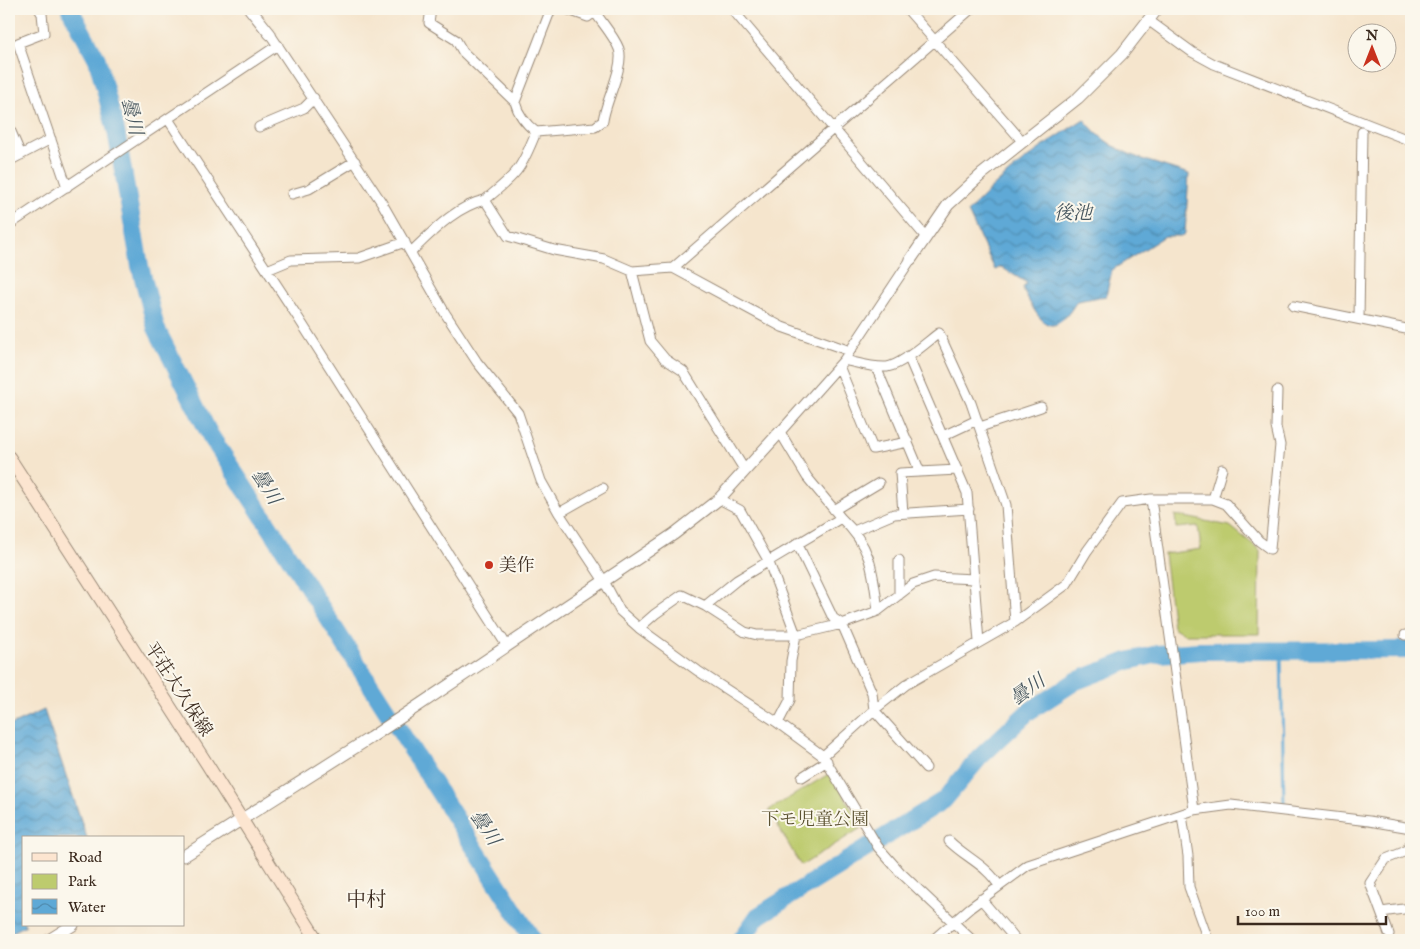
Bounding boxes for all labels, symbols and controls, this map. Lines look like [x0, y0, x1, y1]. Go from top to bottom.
north arrow [1348, 22, 1398, 72]
text: N [1365, 27, 1378, 45]
water label: 曇川 [115, 95, 147, 140]
water label: 後池 [1054, 202, 1094, 226]
water label: 曇川 [245, 465, 287, 511]
place label: 美作 [499, 555, 535, 578]
marker: 美作 [483, 559, 495, 571]
street label: 平荘大久保線 [139, 638, 217, 741]
water label: 曇川 [1006, 669, 1052, 711]
water label: 曇川 [464, 806, 506, 852]
park label: 下モ児童公園 [761, 809, 869, 832]
legend [22, 836, 185, 926]
text: Road [68, 848, 103, 867]
text: Park [68, 872, 98, 891]
district label: 中村 [346, 888, 386, 913]
scale bar [1238, 894, 1385, 926]
text: Water [68, 898, 106, 917]
text: 100 m [1245, 902, 1281, 921]

